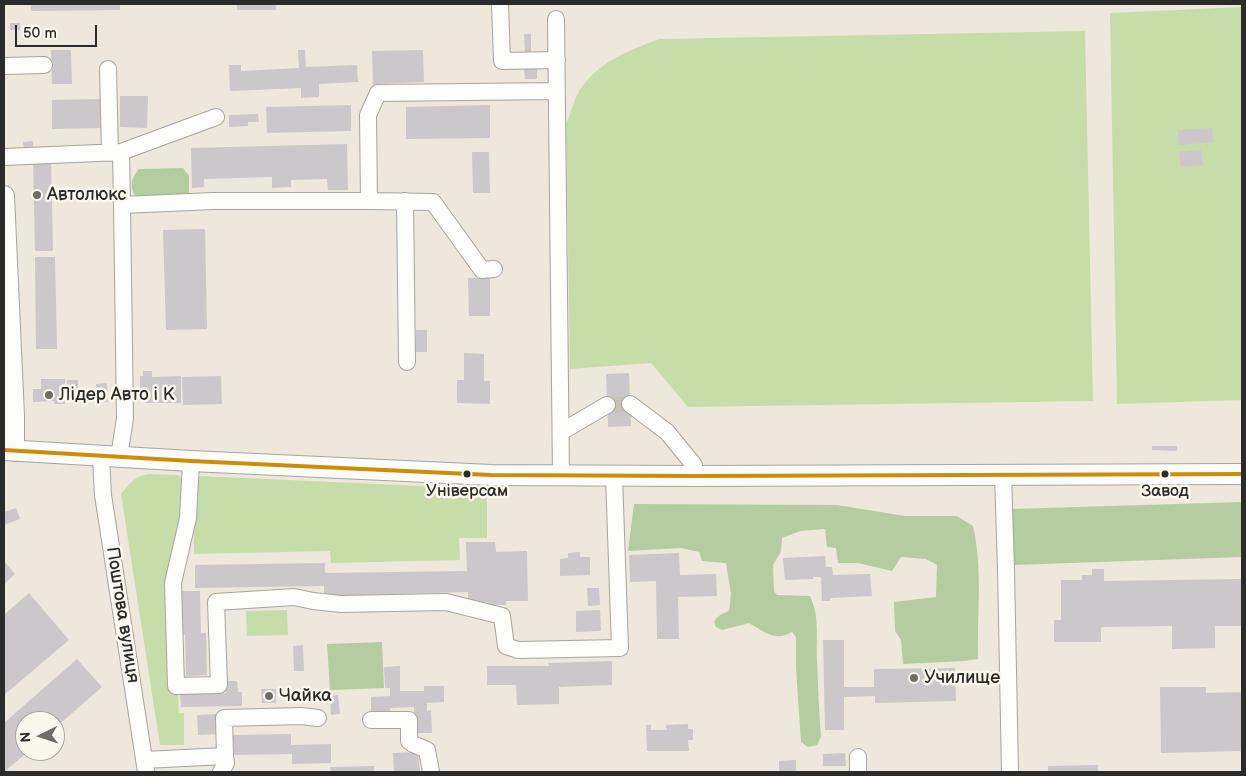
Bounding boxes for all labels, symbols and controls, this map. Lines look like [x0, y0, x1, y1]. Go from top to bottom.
scale bar [18, 15, 100, 47]
text: 50 m [23, 24, 57, 43]
place label: Автолюкс [47, 184, 126, 206]
marker: Автолюкс [31, 189, 43, 201]
place label: Лідер Авто і К [59, 384, 174, 406]
marker: Лідер Авто і К [43, 389, 55, 401]
marker: Універсам [462, 469, 472, 479]
marker: Завод [1160, 469, 1170, 479]
place label: Універсам [426, 482, 508, 502]
place label: Завод [1141, 482, 1189, 502]
street label: Поштова вулиця [101, 545, 143, 685]
place label: Училище [924, 667, 1000, 689]
marker: Училище [908, 672, 920, 684]
place label: Чайка [279, 685, 332, 707]
marker: Чайка [263, 690, 275, 702]
north arrow [15, 711, 65, 761]
text: N [17, 731, 34, 743]

